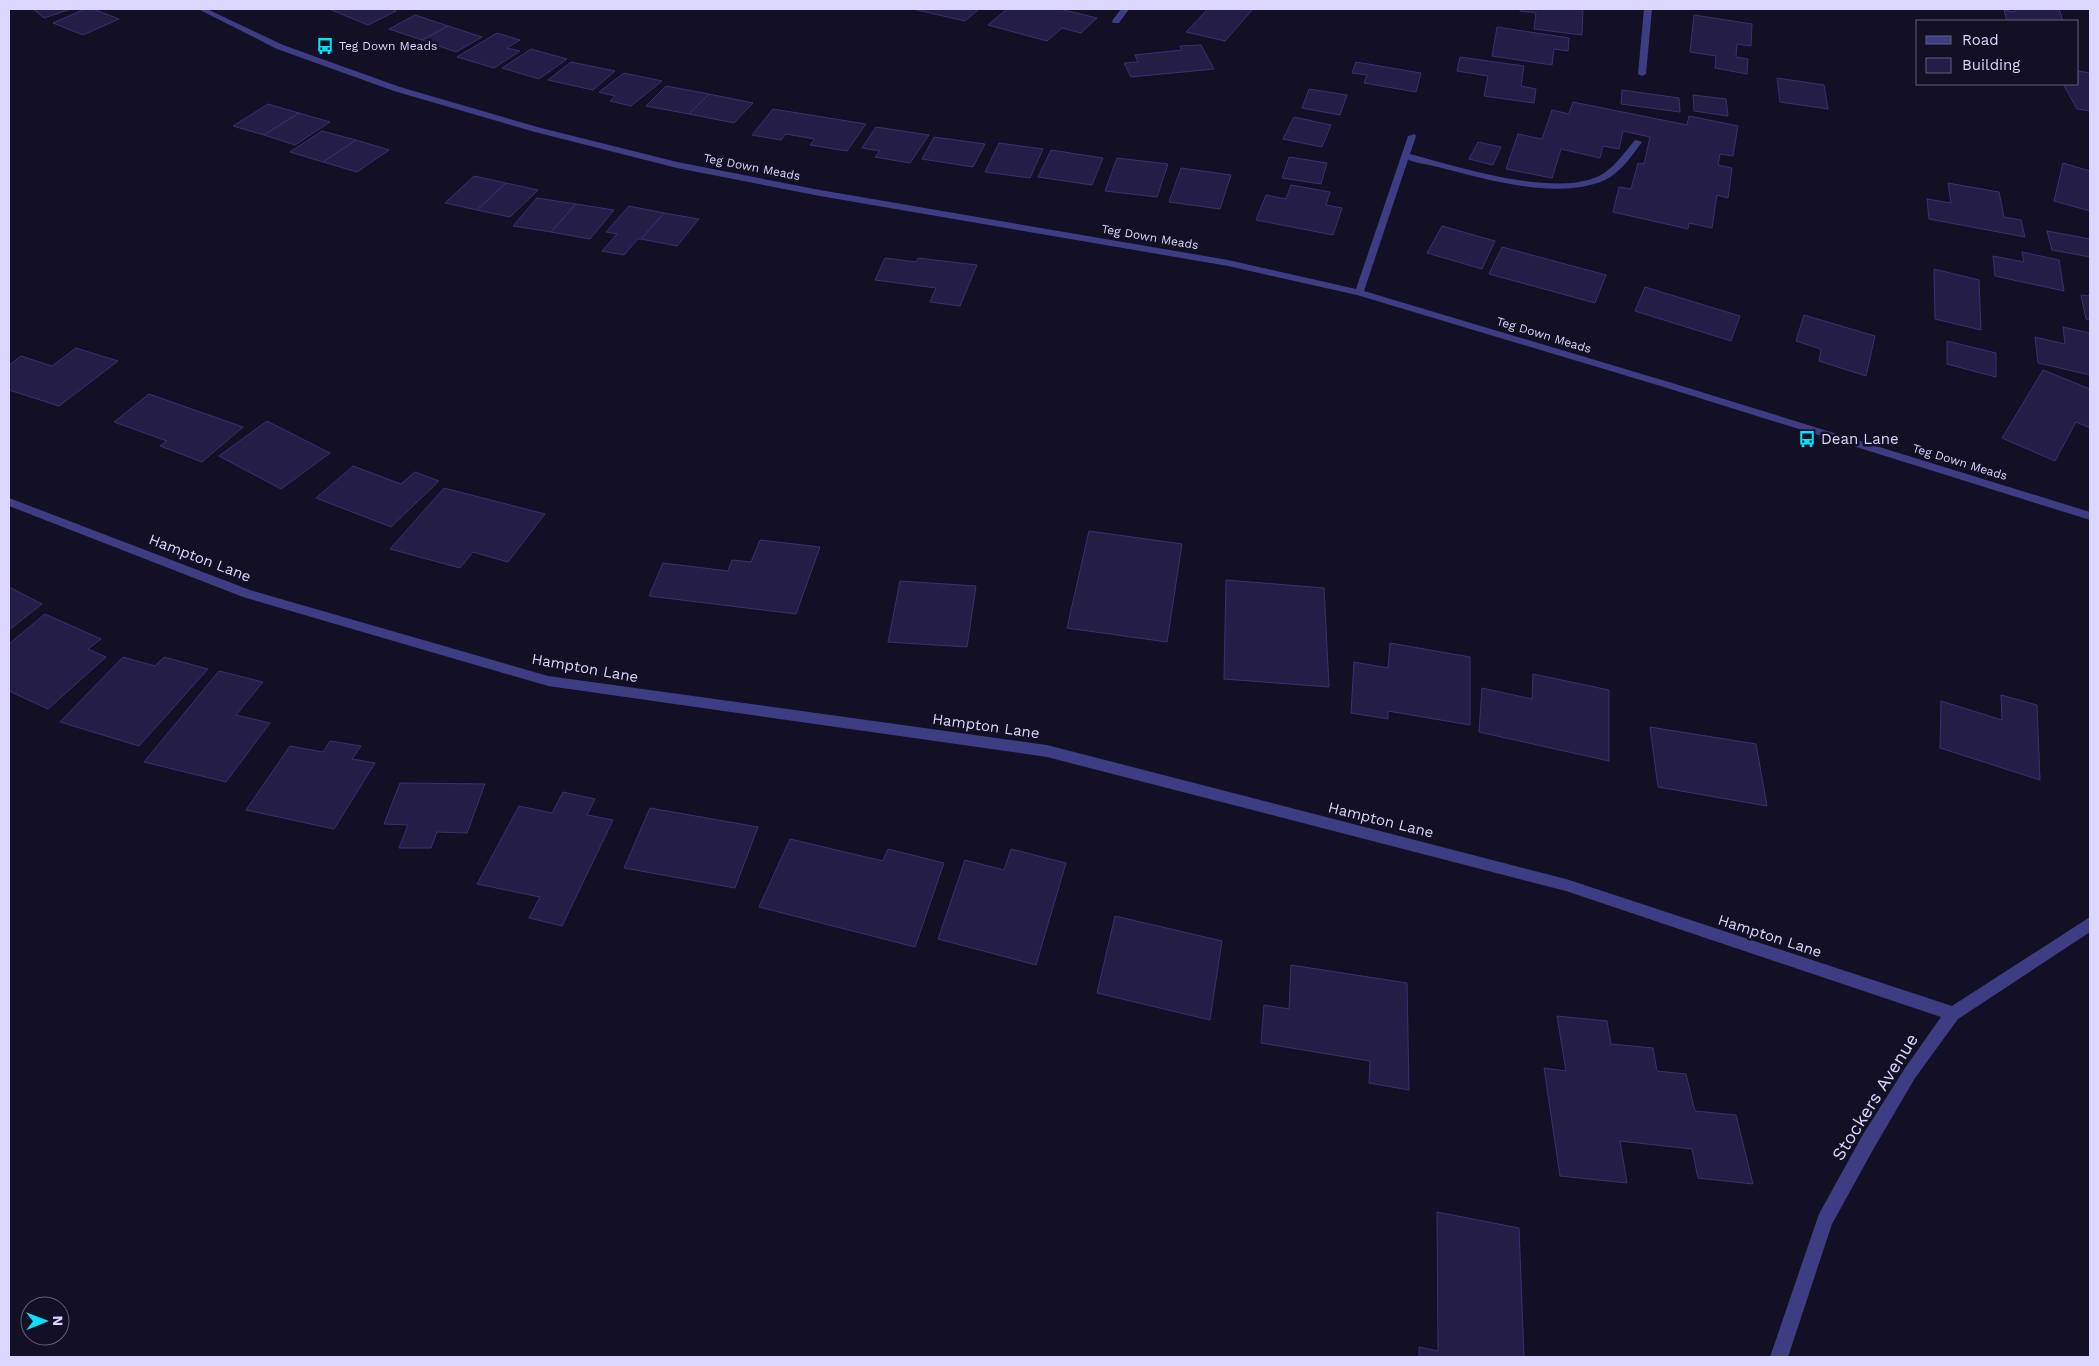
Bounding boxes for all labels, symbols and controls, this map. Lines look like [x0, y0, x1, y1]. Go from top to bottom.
legend [1916, 20, 2079, 85]
text: Road [1962, 31, 1999, 49]
bus stop icon: Teg Down Meads [315, 36, 335, 56]
place label: Teg Down Meads [339, 39, 437, 53]
text: Building [1962, 56, 2020, 74]
street label: Teg Down Meads [702, 151, 802, 183]
street label: Teg Down Meads [1100, 222, 1200, 252]
street label: Teg Down Meads [1495, 314, 1593, 356]
bus stop icon: Dean Lane [1797, 429, 1817, 449]
place label: Dean Lane [1821, 430, 1899, 448]
street label: Teg Down Meads [1911, 441, 2009, 483]
street label: Hampton Lane [146, 530, 254, 586]
street label: Hampton Lane [530, 650, 640, 686]
street label: Hampton Lane [931, 710, 1041, 742]
street label: Hampton Lane [1326, 798, 1436, 842]
street label: Hampton Lane [1716, 911, 1824, 961]
street label: Stockers Avenue [1827, 1029, 1922, 1164]
north arrow [20, 1296, 70, 1346]
text: N [50, 1315, 66, 1326]

